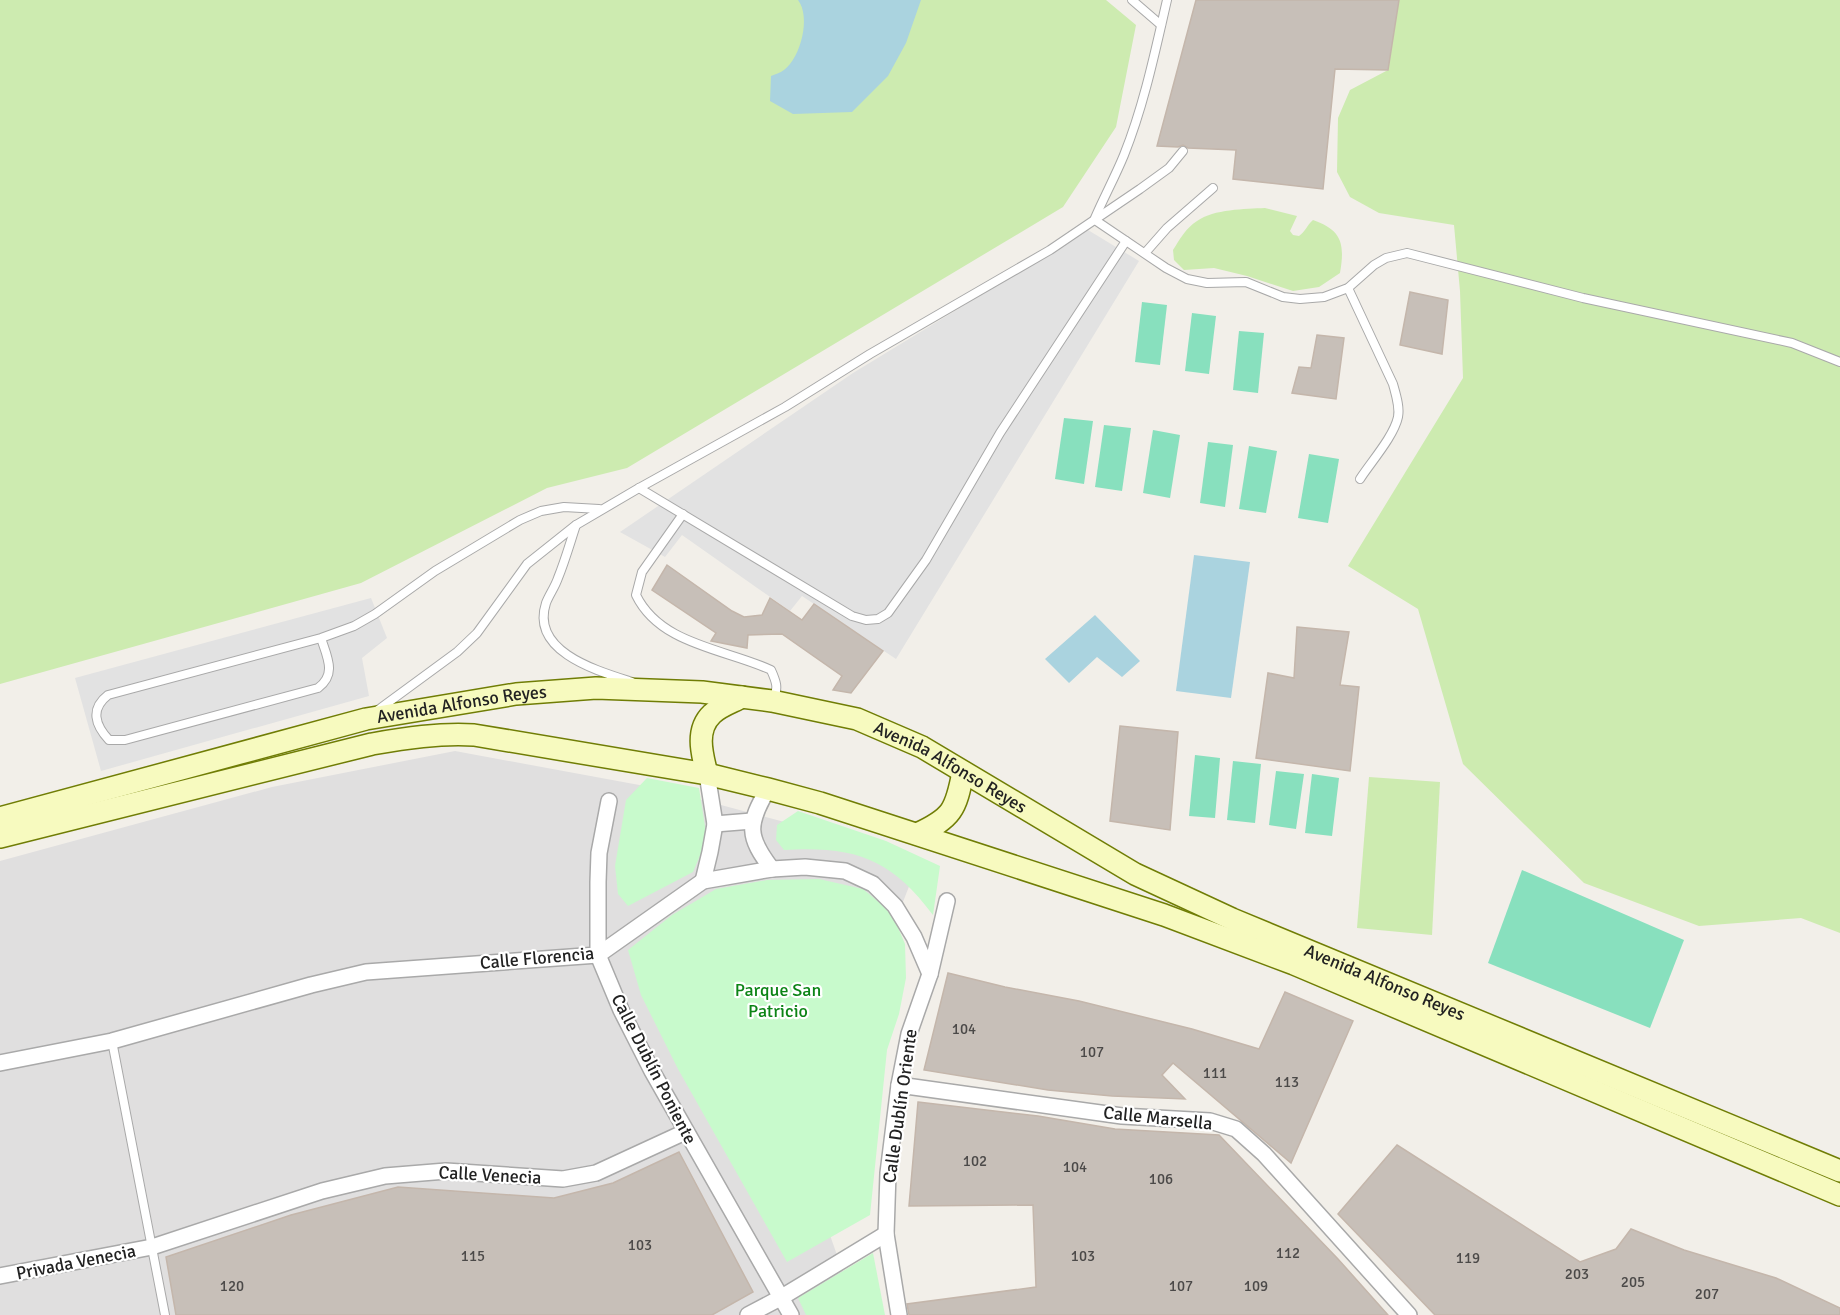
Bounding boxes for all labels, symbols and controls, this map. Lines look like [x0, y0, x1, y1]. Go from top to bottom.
street label: Avenida Alfonso Reyes [375, 681, 548, 728]
street label: Avenida Alfonso Reyes [870, 716, 1031, 818]
street label: Avenida Alfonso Reyes [1301, 939, 1468, 1025]
street label: Calle Florencia [479, 942, 595, 974]
park label: Parque San Patricio [735, 979, 821, 1022]
street label: Calle Dublín Poniente [607, 990, 701, 1148]
house number: 104 [952, 1020, 976, 1038]
street label: Calle Dublín Oriente [878, 1027, 922, 1185]
house number: 107 [1080, 1043, 1104, 1061]
house number: 111 [1203, 1064, 1227, 1082]
house number: 113 [1275, 1073, 1299, 1091]
street label: Calle Marsella [1102, 1101, 1214, 1135]
house number: 102 [963, 1152, 987, 1170]
house number: 104 [1063, 1158, 1087, 1176]
street label: Calle Venecia [438, 1161, 542, 1189]
house number: 106 [1149, 1170, 1173, 1188]
house number: 103 [628, 1236, 652, 1254]
street label: Privada Venecia [14, 1240, 138, 1284]
house number: 112 [1276, 1244, 1300, 1262]
house number: 115 [461, 1247, 485, 1265]
house number: 103 [1071, 1247, 1095, 1265]
house number: 119 [1456, 1249, 1480, 1267]
house number: 203 [1565, 1265, 1589, 1283]
house number: 205 [1621, 1273, 1645, 1291]
house number: 120 [220, 1277, 244, 1295]
house number: 107 [1169, 1277, 1193, 1295]
house number: 109 [1244, 1277, 1268, 1295]
house number: 207 [1695, 1285, 1719, 1303]

